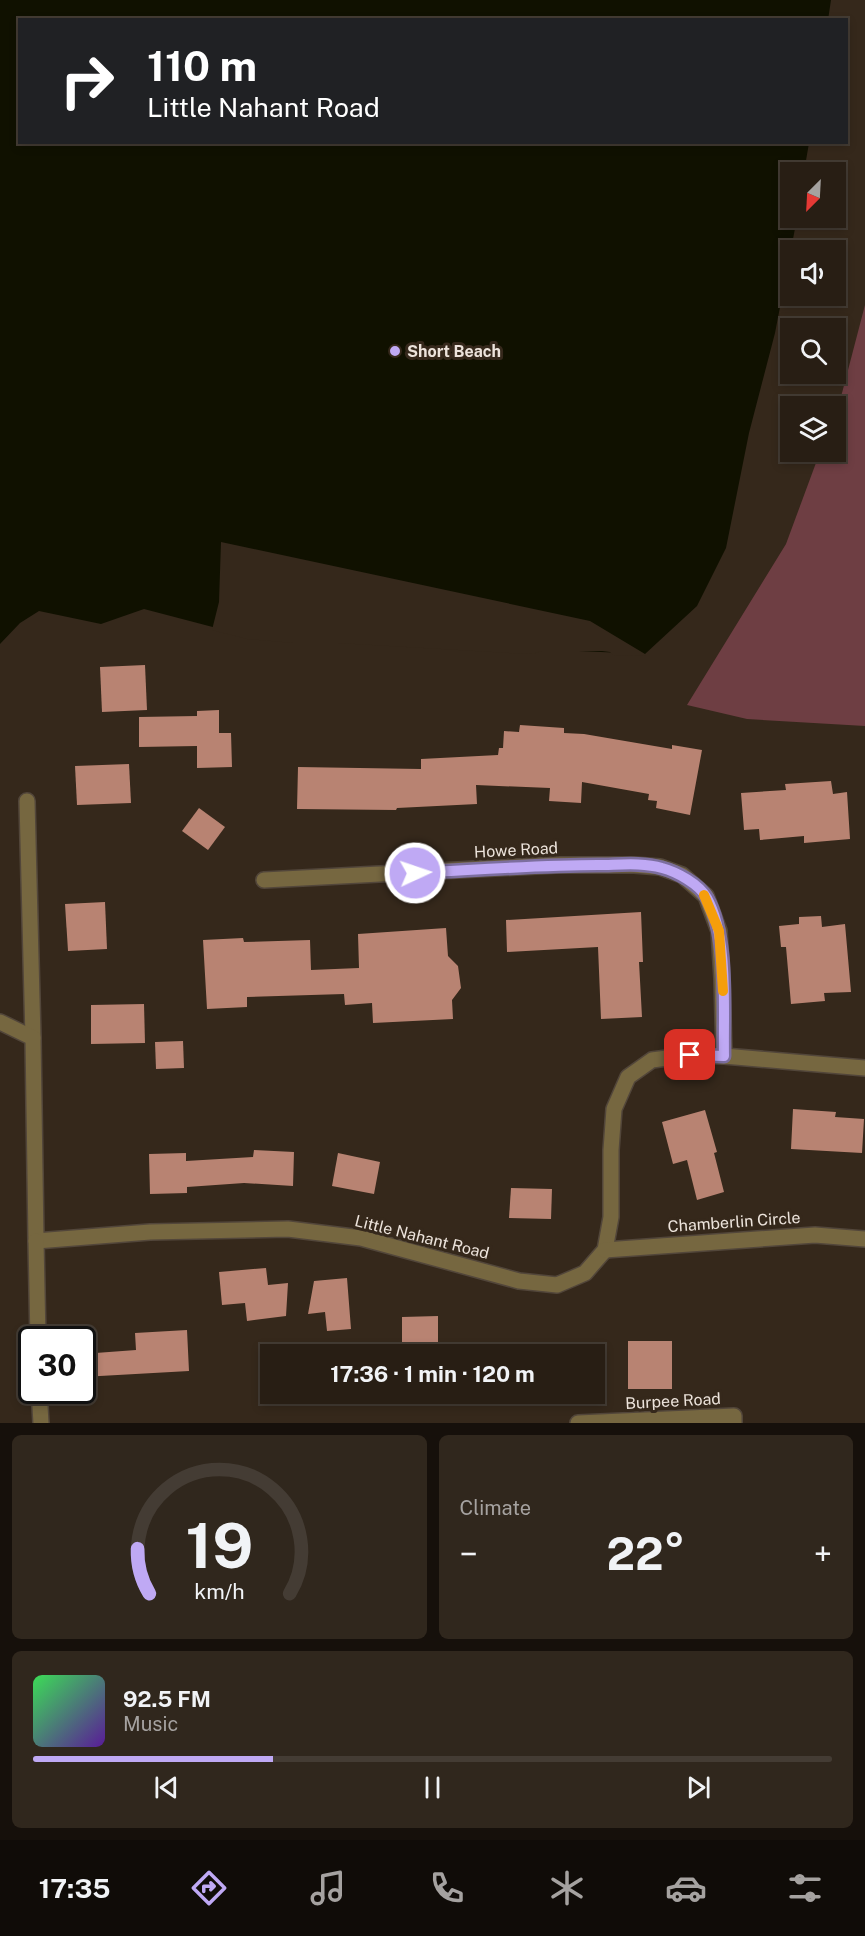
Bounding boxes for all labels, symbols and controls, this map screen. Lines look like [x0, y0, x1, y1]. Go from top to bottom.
text: 110 m [147, 41, 257, 90]
icon: right [48, 42, 126, 120]
text: Little Nahant Road [147, 91, 380, 123]
north arrow [780, 162, 846, 228]
map controls [780, 162, 846, 462]
button: sound [780, 240, 846, 306]
button: search [780, 318, 846, 384]
place label: Short Beach [407, 342, 501, 361]
marker: Short Beach [388, 344, 402, 358]
button: layers [780, 396, 846, 462]
street label: Howe Road [473, 838, 559, 862]
position arrow [383, 841, 447, 905]
pin [664, 1029, 715, 1080]
icon: arrive [673, 1038, 706, 1071]
street label: Chamberlin Circle [667, 1208, 801, 1236]
street label: Little Nahant Road [353, 1211, 491, 1263]
speed limit sign: 30 [18, 1326, 96, 1404]
text: 17:36 · 1 min · 120 m [330, 1361, 535, 1387]
street label: Burpee Road [625, 1389, 721, 1413]
text: Climate [460, 1496, 531, 1520]
text: 19 [185, 1509, 253, 1582]
text: 22° [607, 1527, 685, 1580]
text: − [460, 1535, 478, 1573]
text: + [814, 1535, 832, 1573]
text: km/h [194, 1579, 244, 1604]
text: 92.5 FM [123, 1686, 211, 1712]
text: Music [123, 1712, 178, 1736]
icon: previous [150, 1771, 183, 1804]
icon: pause [416, 1771, 449, 1804]
icon: next [682, 1771, 715, 1804]
icon: directions [188, 1867, 230, 1909]
icon: music [307, 1867, 349, 1909]
icon: phone [426, 1867, 468, 1909]
icon: climate [546, 1867, 588, 1909]
icon: car [665, 1867, 707, 1909]
icon: filters [784, 1867, 826, 1909]
text: 17:35 [39, 1872, 111, 1904]

